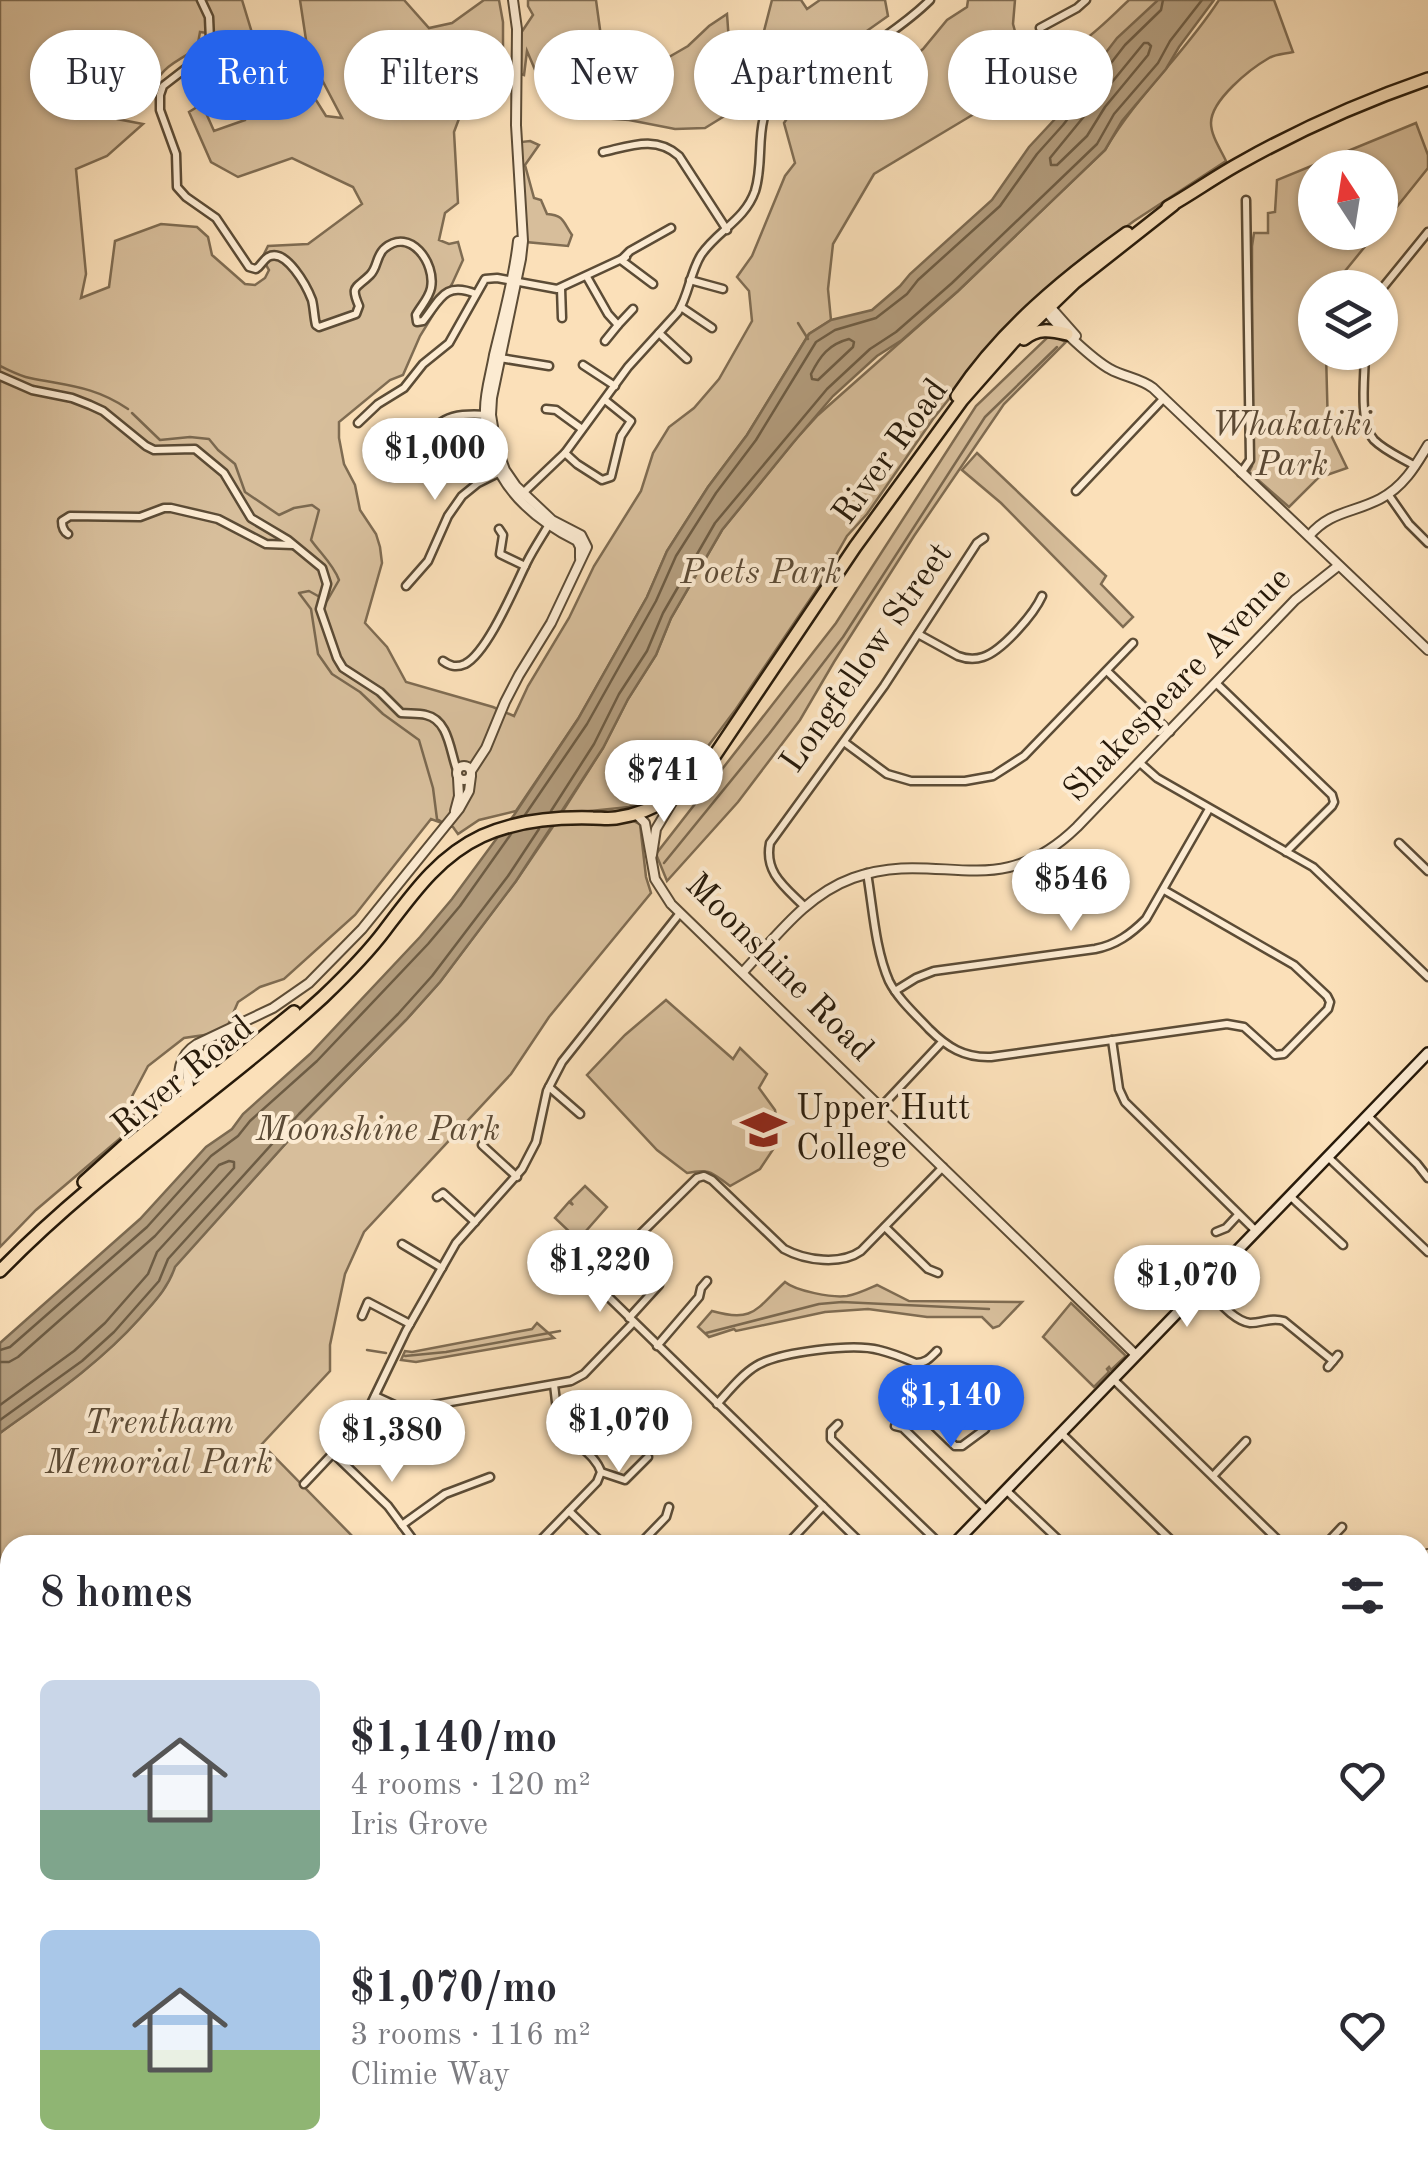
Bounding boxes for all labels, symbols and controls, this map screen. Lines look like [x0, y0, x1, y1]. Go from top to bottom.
chip: Buy [30, 30, 161, 120]
chip: Rent [181, 30, 324, 120]
chip: Filters [344, 30, 514, 120]
chip: New [534, 30, 674, 120]
chip: Apartment [694, 30, 928, 120]
chip: House [948, 30, 1113, 120]
north arrow [1298, 150, 1398, 250]
map controls [1298, 150, 1398, 370]
button: layers [1298, 270, 1398, 370]
street label: River Road [827, 373, 955, 531]
park label: Whakatiki Park [1211, 408, 1373, 483]
pin: $1,000 [354, 418, 516, 503]
text: $1,000 [384, 434, 486, 466]
street label: Longfellow Street [775, 537, 959, 779]
park label: Poets Park [679, 556, 842, 591]
street label: Shakespeare Avenue [1058, 561, 1298, 809]
pin: $741 [605, 740, 723, 825]
text: $741 [627, 756, 701, 788]
pin: $546 [1012, 849, 1130, 934]
text: $546 [1034, 865, 1108, 897]
street label: Moonshine Road [678, 867, 880, 1069]
street label: River Road [106, 1010, 260, 1144]
place label: Upper Hutt College [796, 1092, 971, 1167]
school or university icon: Upper Hutt College [739, 1105, 787, 1153]
park label: Moonshine Park [255, 1113, 500, 1148]
pin: $1,220 [519, 1230, 681, 1315]
pin: $1,070 [1106, 1245, 1268, 1330]
text: $1,220 [549, 1246, 651, 1278]
text: $1,070 [1136, 1261, 1238, 1293]
pin: $1,140 [870, 1365, 1032, 1450]
text: $1,140 [900, 1381, 1002, 1413]
pin: $1,070 [538, 1390, 700, 1475]
pin: $1,380 [311, 1400, 473, 1485]
park label: Trentham Memorial Park [44, 1406, 273, 1481]
text: $1,070 [568, 1406, 670, 1438]
text: $1,380 [341, 1416, 443, 1448]
icon: filters [1335, 1568, 1390, 1623]
text: 8 homes [40, 1574, 192, 1616]
text: $1,140/mo [350, 1719, 557, 1761]
icon: home [120, 1720, 240, 1840]
icon: heart [1335, 1753, 1390, 1808]
text: 4 rooms · 120 m² [350, 1770, 591, 1802]
text: Iris Grove [350, 1810, 488, 1842]
text: $1,070/mo [350, 1969, 557, 2011]
icon: home [120, 1970, 240, 2090]
icon: heart [1335, 2003, 1390, 2058]
text: 3 rooms · 116 m² [350, 2020, 591, 2052]
text: Climie Way [350, 2060, 510, 2092]

